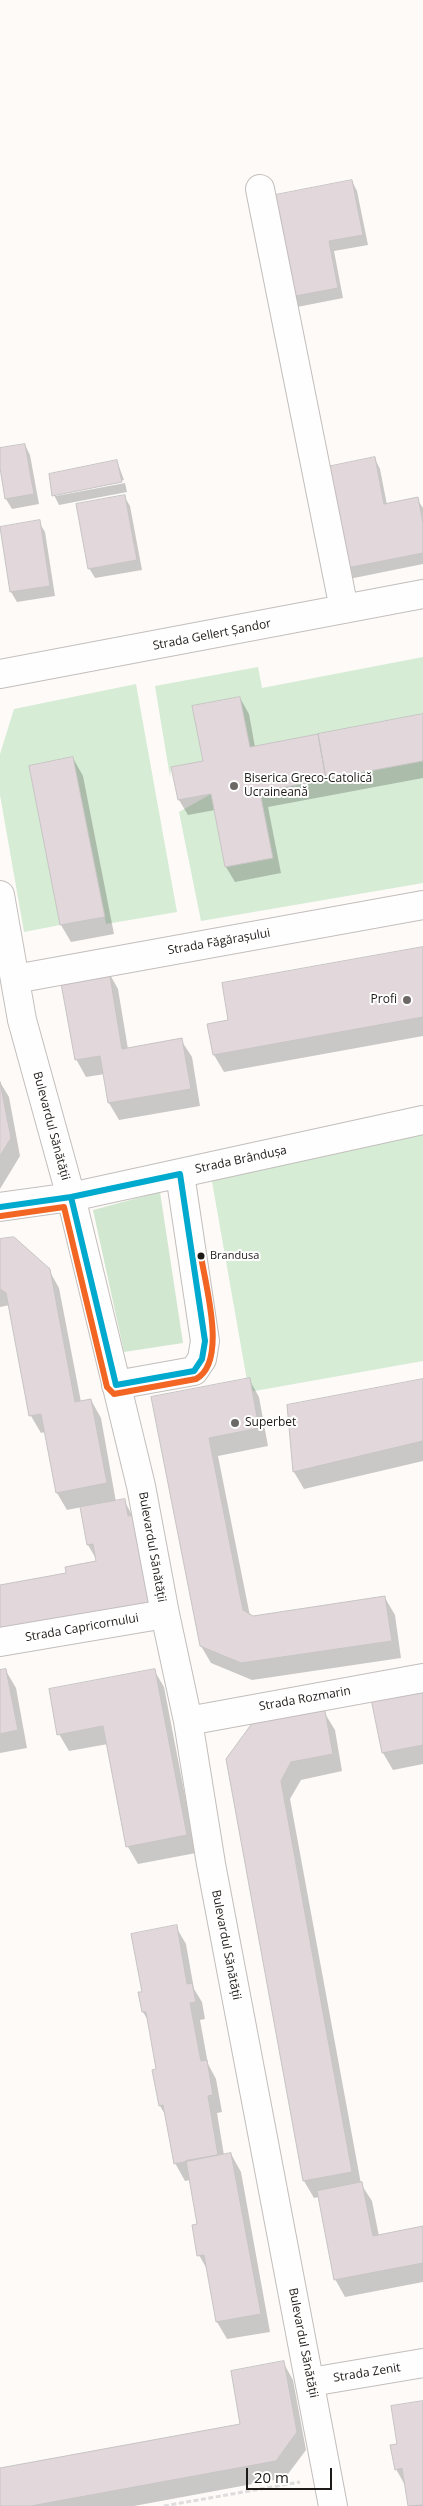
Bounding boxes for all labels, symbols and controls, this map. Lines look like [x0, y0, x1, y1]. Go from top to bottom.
street label: Strada Gellert Șandor [152, 616, 272, 654]
place label: Biserica Greco-Catolică Ucraineană [244, 772, 372, 800]
marker: Biserica Greco-Catolică Ucraineană [228, 780, 240, 792]
street label: Strada Făgărașului [167, 926, 271, 958]
place label: Profi [371, 993, 397, 1007]
marker: Profi [401, 994, 413, 1006]
street label: Bulevardul Sănătății [30, 1070, 72, 1182]
street label: Strada Brândușa [194, 1143, 288, 1177]
place label: Brandusa [210, 1249, 259, 1263]
marker: Brandusa [196, 1251, 206, 1261]
place label: Superbet [245, 1416, 296, 1430]
marker: Superbet [229, 1417, 241, 1429]
street label: Bulevardul Sănătății [135, 1491, 169, 1603]
street label: Strada Capricornului [24, 1611, 140, 1645]
street label: Strada Rozmarin [258, 1684, 352, 1714]
street label: Bulevardul Sănătății [208, 1889, 244, 2001]
street label: Bulevardul Sănătății [285, 2287, 321, 2399]
street label: Strada Zenit [332, 2361, 402, 2385]
scale bar [248, 2458, 334, 2490]
text: 20 m [254, 2467, 289, 2487]

